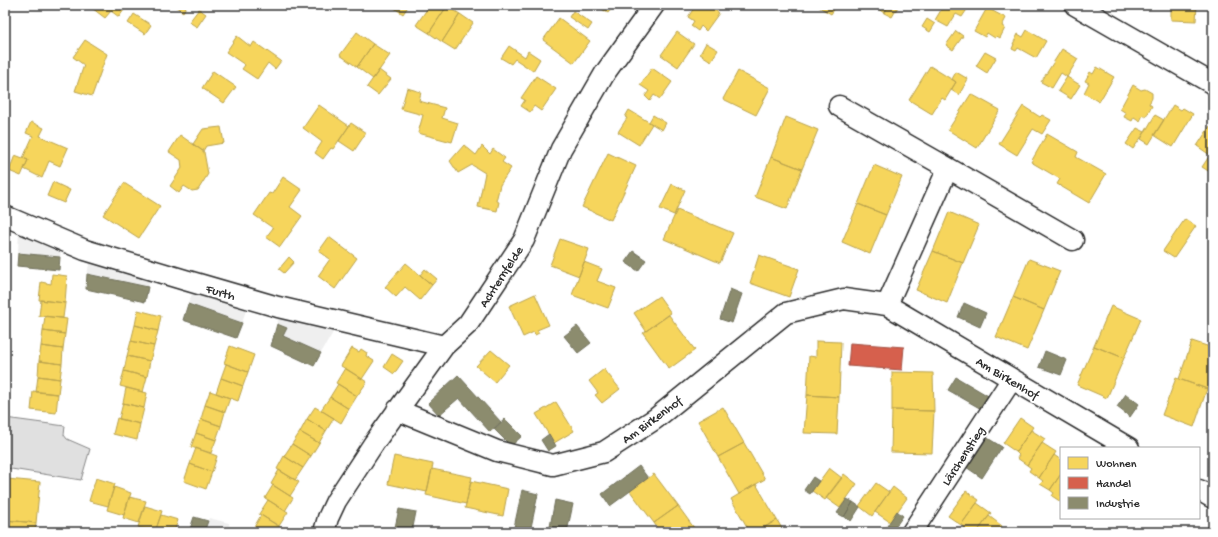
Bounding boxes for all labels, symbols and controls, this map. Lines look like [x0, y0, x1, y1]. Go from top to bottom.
street label: Achternfelde [477, 244, 528, 311]
street label: Furth [203, 282, 237, 305]
street label: Am Birkenhof [973, 355, 1042, 404]
street label: Am Birkenhof [620, 394, 686, 448]
street label: Lärchenstieg [939, 424, 989, 489]
legend [1060, 447, 1200, 519]
text: Wohnen [1096, 458, 1137, 472]
text: Handel [1096, 478, 1131, 492]
text: Industrie [1096, 498, 1140, 512]

